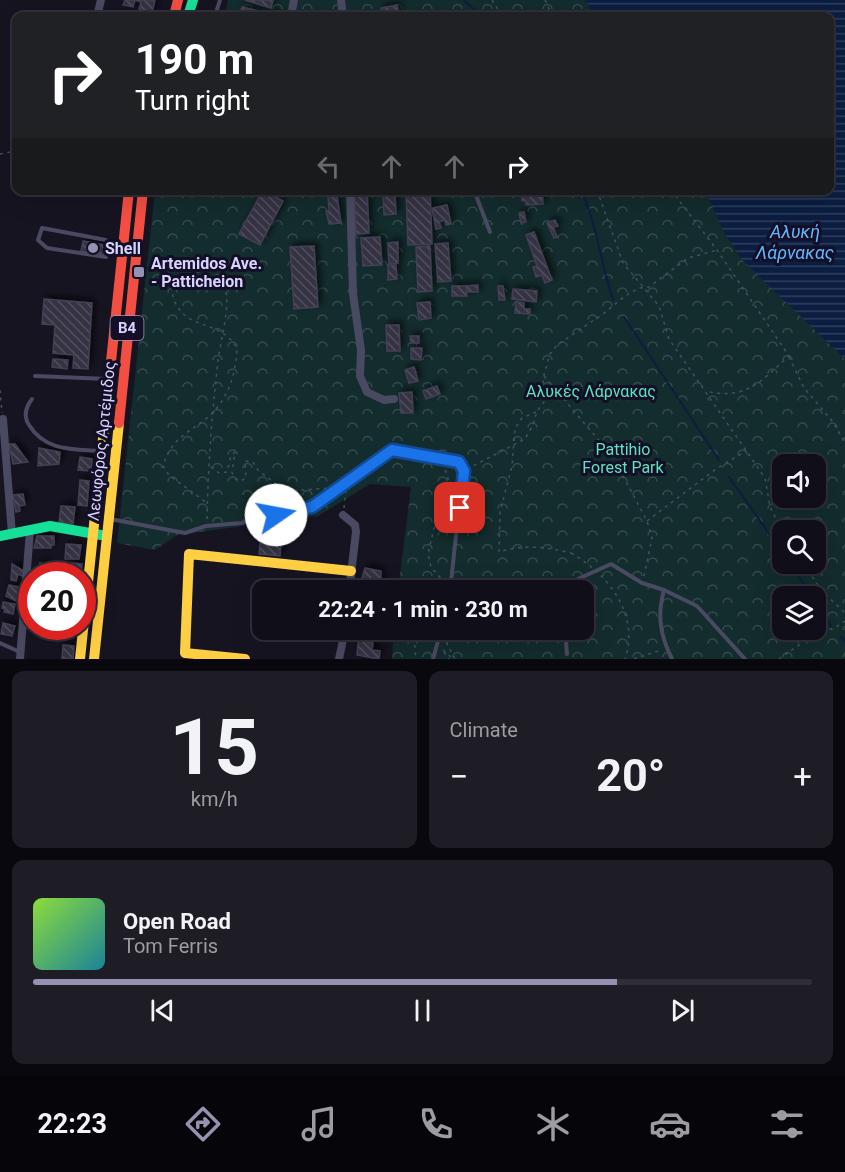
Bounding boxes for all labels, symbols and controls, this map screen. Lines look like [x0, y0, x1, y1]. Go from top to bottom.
text: 190 m [135, 35, 254, 84]
icon: right [36, 36, 114, 114]
text: Turn right [135, 85, 250, 117]
icon: left [312, 150, 345, 183]
icon: ahead [375, 150, 408, 183]
icon: ahead [438, 150, 471, 183]
icon: right [501, 150, 534, 183]
water label: Αλυκή Λάρνακας [755, 221, 834, 263]
place label: Shell [105, 239, 141, 258]
marker: Shell [86, 241, 100, 255]
place label: Artemidos Ave. - Patticheion [151, 254, 262, 291]
marker: Artemidos Ave. - Patticheion [132, 265, 146, 279]
road number: B4 [110, 316, 144, 340]
street label: Λεωφόρος Αρτέμιδος [84, 360, 119, 522]
park label: Αλυκές Λάρνακας [526, 382, 656, 401]
park label: Pattihio Forest Park [582, 440, 665, 477]
map controls [772, 454, 826, 640]
button: sound [772, 454, 826, 508]
pin [434, 482, 485, 533]
position arrow [244, 483, 308, 547]
icon: arrive [443, 491, 476, 524]
button: search [772, 520, 826, 574]
speed limit sign: 20 [18, 562, 96, 640]
button: layers [772, 586, 826, 640]
text: 22:24 · 1 min · 230 m [318, 597, 528, 622]
text: 15 [169, 702, 259, 793]
text: Climate [450, 718, 518, 742]
text: 20° [596, 749, 665, 802]
text: − [450, 757, 468, 796]
text: + [793, 757, 812, 796]
text: km/h [191, 787, 238, 811]
text: Open Road [123, 909, 231, 934]
text: Tom Ferris [123, 934, 218, 958]
icon: previous [146, 994, 179, 1027]
icon: pause [406, 994, 439, 1027]
icon: next [666, 994, 699, 1027]
icon: directions [182, 1103, 224, 1145]
icon: music [298, 1103, 340, 1145]
icon: phone [415, 1103, 457, 1145]
icon: climate [532, 1103, 574, 1145]
icon: car [649, 1103, 691, 1145]
icon: filters [766, 1103, 808, 1145]
text: 22:23 [37, 1108, 107, 1140]

